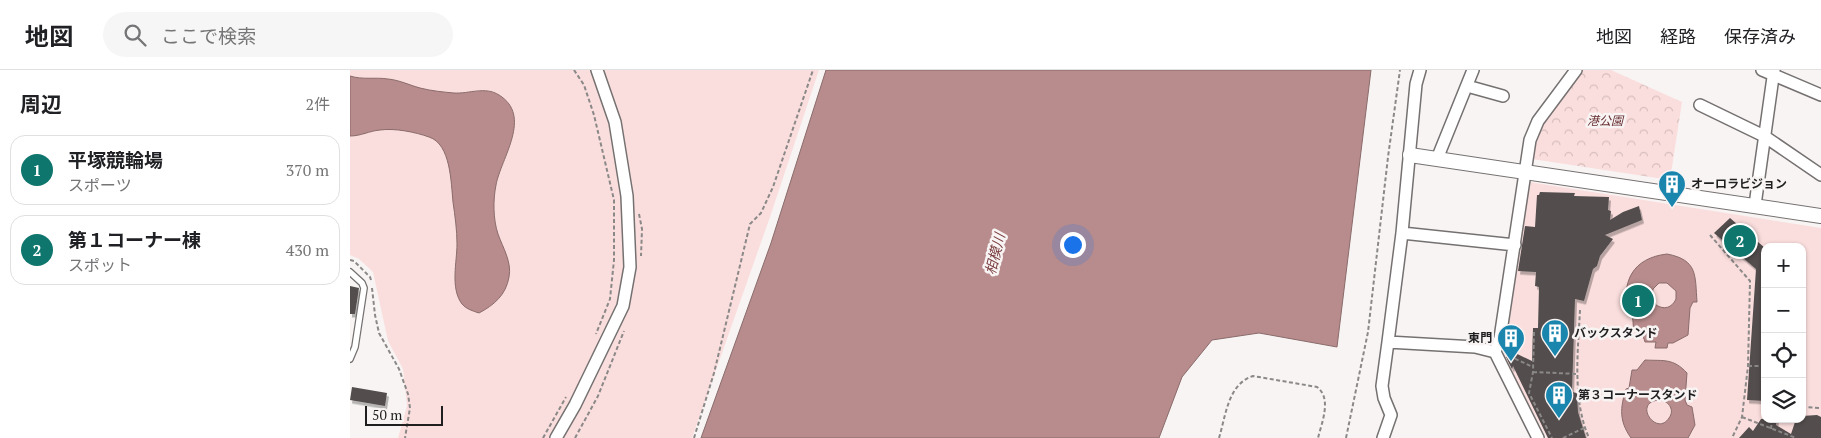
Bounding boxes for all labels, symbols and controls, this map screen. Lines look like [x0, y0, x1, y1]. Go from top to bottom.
search box [103, 12, 453, 57]
text: 地図 [25, 20, 73, 52]
icon: search [121, 21, 149, 49]
text: ここで検索 [161, 23, 256, 48]
text: 地図 [1596, 24, 1632, 48]
text: 経路 [1660, 24, 1696, 48]
text: 保存済み [1724, 24, 1796, 48]
text: 周辺 [20, 90, 62, 118]
text: 2件 [305, 93, 330, 115]
park label: 港公園 [1587, 113, 1625, 128]
text: 平塚競輪場 [68, 147, 163, 172]
text: 1 [32, 159, 42, 181]
text: 370 m [286, 159, 329, 181]
building icon: オーロラビジョン [1657, 169, 1687, 208]
text: スポーツ [68, 174, 132, 196]
place label: オーロラビジョン [1691, 176, 1787, 191]
pin: 2 [1724, 222, 1756, 260]
text: 第１コーナー棟 [68, 227, 201, 252]
water label: 相模川 [980, 229, 1009, 277]
your location [1060, 232, 1086, 258]
text: 2 [32, 239, 42, 261]
text: 430 m [286, 239, 329, 261]
map controls [1761, 243, 1806, 423]
button: + [1761, 243, 1806, 288]
text: スポット [68, 254, 132, 276]
pin: 1 [1622, 282, 1654, 320]
button: − [1761, 288, 1806, 333]
building icon: バックスタンド [1540, 318, 1570, 357]
building icon: 東門 [1496, 323, 1526, 362]
place label: バックスタンド [1574, 325, 1658, 340]
place label: 東門 [1468, 330, 1492, 345]
button: locate [1761, 333, 1806, 378]
button: layers [1761, 378, 1806, 423]
building icon: 第３コーナースタンド [1544, 380, 1574, 419]
place label: 第３コーナースタンド [1578, 387, 1697, 402]
scale bar [365, 403, 442, 426]
text: 50 m [372, 405, 402, 424]

